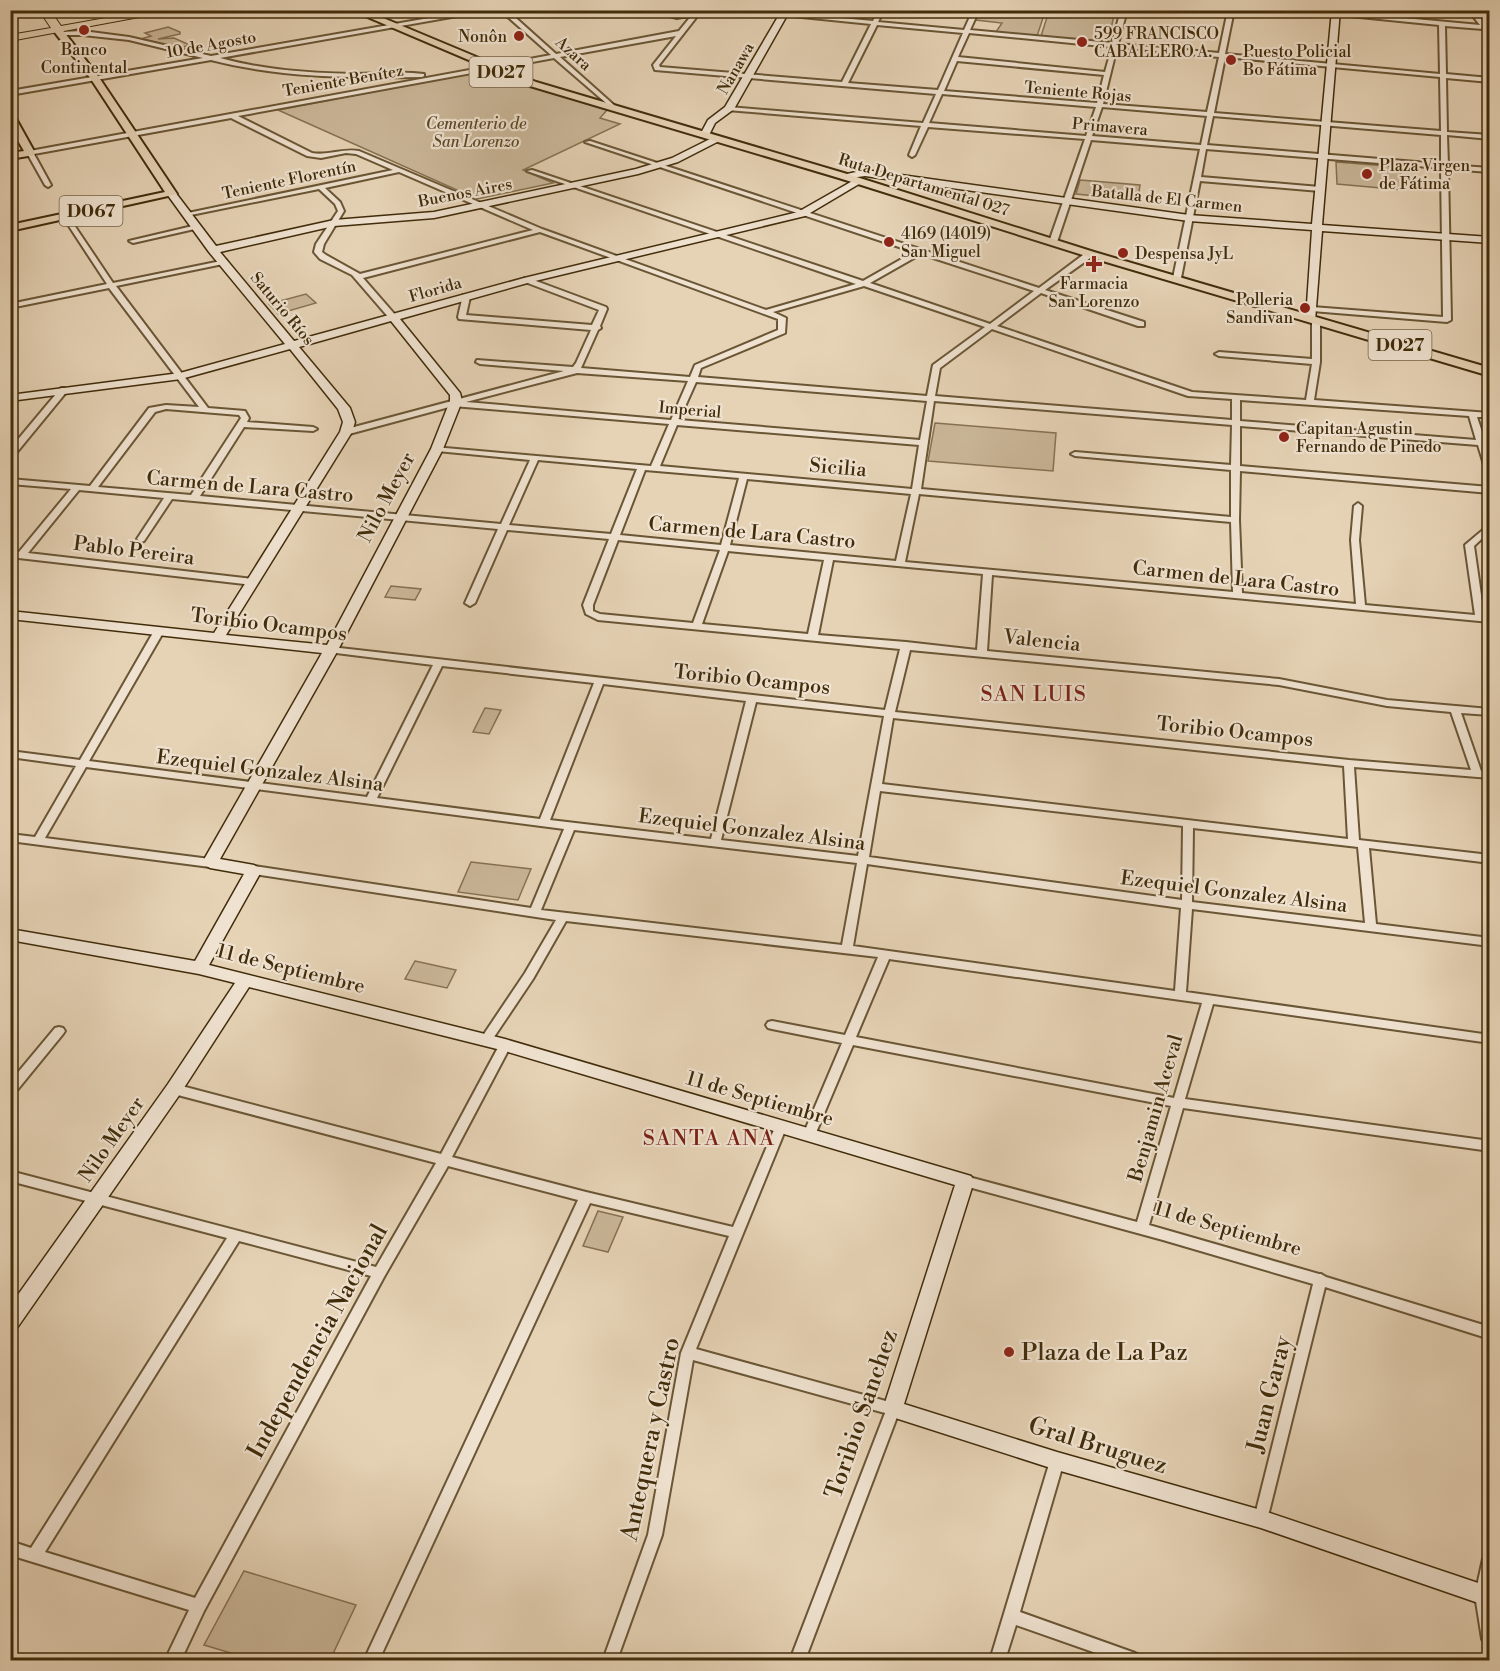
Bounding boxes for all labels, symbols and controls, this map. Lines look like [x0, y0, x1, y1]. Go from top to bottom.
marker: Banco Continental [77, 23, 91, 37]
place label: 599 FRANCISCO CABALLERO A. [1094, 24, 1219, 62]
street label: 10 de Agosto [165, 27, 258, 63]
place label: Nonôn [458, 27, 507, 47]
marker: Nonôn [512, 29, 526, 43]
street label: Azara [550, 32, 596, 76]
marker: 599 FRANCISCO CABALLERO A. [1075, 35, 1089, 49]
street label: Nanawa [713, 38, 759, 98]
place label: Banco Continental [41, 40, 127, 78]
place label: Puesto Policial Bo Fátima [1242, 42, 1351, 80]
marker: Puesto Policial Bo Fátima [1224, 53, 1238, 67]
road number: D027 [470, 57, 532, 87]
street label: Teniente Benítez [281, 61, 405, 101]
street label: Teniente Rojas [1023, 77, 1132, 107]
park label: Cementerio de San Lorenzo [426, 114, 527, 152]
street label: Primavera [1071, 114, 1150, 140]
street label: Ruta Departamental 027 [836, 149, 1012, 221]
street label: Teniente Florentín [220, 156, 358, 204]
place label: Plaza Virgen de Fátima [1379, 156, 1471, 194]
marker: Plaza Virgen de Fátima [1360, 167, 1374, 181]
street label: Buenos Aires [415, 174, 514, 212]
street label: Batalla de El Carmen [1089, 181, 1244, 217]
road number: D067 [60, 196, 122, 226]
place label: 4169 (14019) San Miguel [901, 224, 991, 262]
marker: 4169 (14019) San Miguel [882, 235, 896, 249]
place label: Despensa JyL [1135, 244, 1234, 264]
marker: Despensa JyL [1116, 246, 1130, 260]
marker: Farmacia San Lorenzo [1087, 257, 1101, 271]
street label: Saturio Ríos [246, 268, 319, 349]
street label: Florida [407, 273, 465, 307]
place label: Farmacia San Lorenzo [1049, 274, 1139, 312]
place label: Polleria Sandivan [1226, 290, 1294, 328]
marker: Polleria Sandivan [1298, 301, 1312, 315]
road number: D027 [1368, 330, 1432, 360]
street label: Imperial [658, 397, 722, 423]
place label: Capitan Agustin Fernando de Pinedo [1296, 419, 1442, 457]
marker: Capitan Agustin Fernando de Pinedo [1277, 430, 1291, 444]
street label: Nilo Meyer [353, 448, 422, 547]
street label: Sicilia [808, 454, 868, 484]
street label: Carmen de Lara Castro [145, 466, 354, 509]
street label: Carmen de Lara Castro [647, 512, 856, 555]
street label: Pablo Pereira [72, 532, 197, 571]
street label: Carmen de Lara Castro [1131, 556, 1340, 603]
street label: Toribio Ocampos [189, 603, 348, 647]
street label: Valencia [1001, 625, 1083, 658]
street label: Toribio Ocampos [672, 660, 831, 701]
district label: SAN LUIS [981, 682, 1087, 708]
street label: Toribio Ocampos [1155, 712, 1314, 753]
street label: Ezequiel Gonzalez Alsina [155, 745, 386, 798]
street label: Ezequiel Gonzalez Alsina [637, 804, 868, 857]
street label: Ezequiel Gonzalez Alsina [1119, 866, 1350, 919]
street label: 11 de Septiembre [214, 939, 367, 1000]
street label: Benjamin Aceval [1123, 1032, 1189, 1186]
street label: 11 de Septiembre [683, 1066, 836, 1132]
street label: Nilo Meyer [74, 1092, 151, 1187]
district label: SANTA ANA [643, 1126, 775, 1152]
street label: 11 de Septiembre [1151, 1196, 1304, 1262]
street label: Independencia Nacional [241, 1219, 395, 1464]
street label: Toribio Sanchez [819, 1326, 905, 1503]
street label: Juan Garay [1241, 1333, 1299, 1457]
street label: Antequera y Castro [615, 1335, 687, 1545]
place label: Plaza de La Paz [1021, 1338, 1188, 1368]
marker: Plaza de La Paz [1002, 1345, 1016, 1359]
street label: Gral Bruguez [1025, 1411, 1171, 1481]

